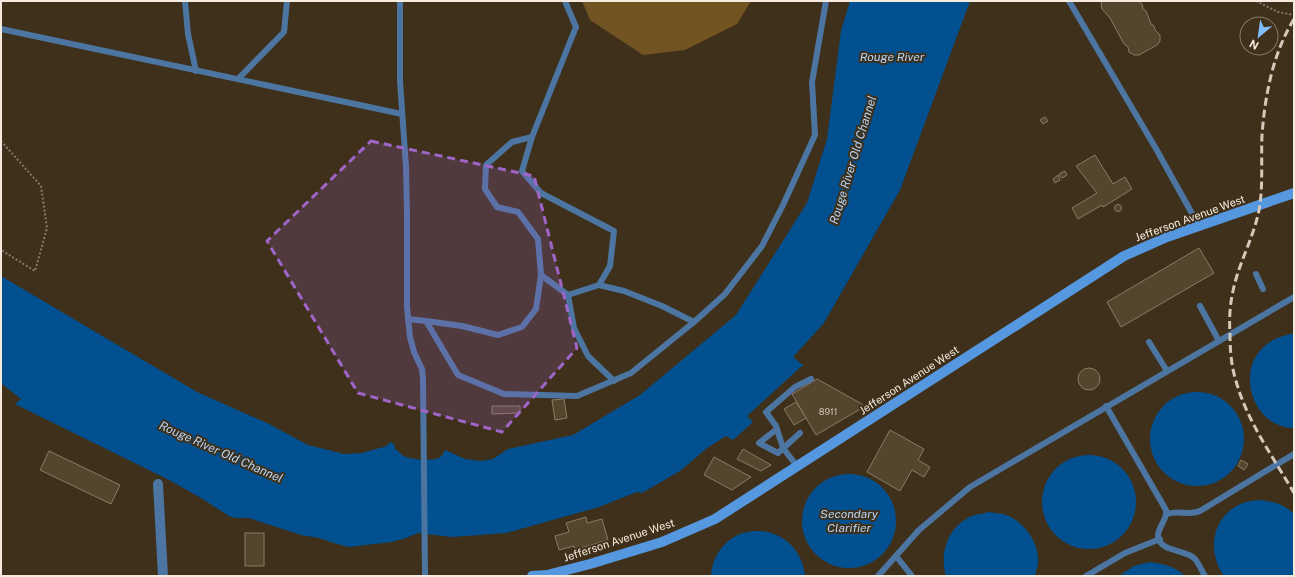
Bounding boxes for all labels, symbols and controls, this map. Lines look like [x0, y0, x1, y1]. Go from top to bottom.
north arrow [1239, 16, 1279, 56]
text: N [1247, 37, 1261, 52]
water label: Rouge River [860, 50, 925, 64]
water label: Rouge River Old Channel [827, 94, 879, 226]
street label: Jefferson Avenue West [1133, 193, 1247, 243]
street label: Jefferson Avenue West [857, 343, 961, 417]
house number: 8911 [819, 406, 837, 417]
water label: Rouge River Old Channel [157, 418, 285, 486]
water label: Secondary Clarifier [820, 507, 879, 535]
street label: Jefferson Avenue West [562, 516, 676, 564]

